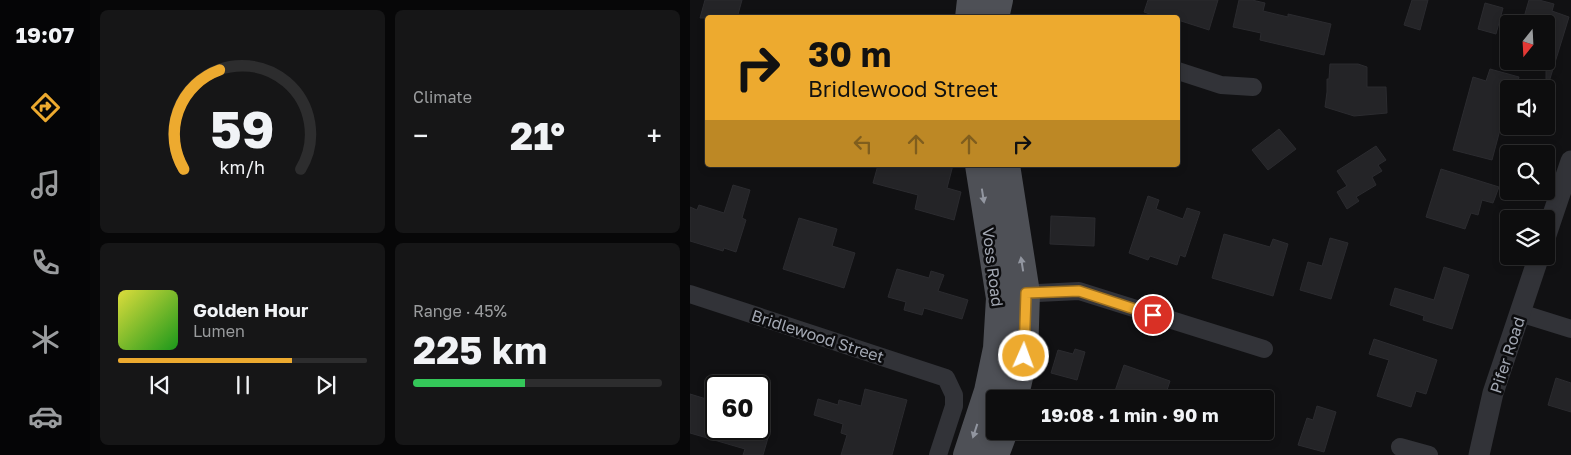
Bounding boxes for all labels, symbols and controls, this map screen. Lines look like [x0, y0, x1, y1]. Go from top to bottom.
north arrow [1500, 15, 1555, 70]
map controls [1500, 15, 1555, 265]
text: 19:07 [16, 21, 74, 48]
text: 30 m [808, 33, 891, 75]
icon: right [725, 35, 790, 100]
text: Bridlewood Street [808, 75, 998, 102]
button: sound [1500, 80, 1555, 135]
text: Climate [413, 87, 472, 107]
icon: directions [28, 90, 63, 125]
text: 59 [210, 97, 275, 159]
text: 21° [510, 113, 565, 158]
text: − [413, 119, 428, 152]
text: + [647, 119, 662, 152]
icon: left [849, 130, 877, 158]
icon: ahead [902, 130, 930, 158]
icon: ahead [955, 130, 983, 158]
icon: right [1008, 130, 1036, 158]
button: search [1500, 145, 1555, 200]
text: km/h [220, 156, 265, 178]
icon: music [28, 167, 63, 202]
one-way arrow [980, 188, 988, 204]
button: layers [1500, 210, 1555, 265]
street label: Voss Road [978, 226, 1008, 308]
icon: phone [28, 245, 63, 280]
one-way arrow [1017, 256, 1025, 272]
pin [1132, 294, 1174, 336]
text: Golden Hour [193, 298, 308, 321]
text: Range · 45% [413, 301, 507, 321]
icon: arrive [1139, 301, 1167, 329]
street label: Bridlewood Street [749, 305, 887, 367]
street label: Pifer Road [1485, 314, 1529, 396]
text: Lumen [193, 321, 245, 341]
icon: climate [28, 322, 63, 357]
text: 225 km [413, 327, 547, 372]
position arrow [997, 329, 1049, 381]
icon: previous [146, 371, 174, 399]
icon: pause [229, 371, 257, 399]
icon: next [312, 371, 340, 399]
speed limit sign: 60 [705, 375, 770, 440]
icon: car [28, 399, 63, 434]
text: 19:08 · 1 min · 90 m [1041, 403, 1219, 426]
one-way arrow [971, 424, 979, 439]

